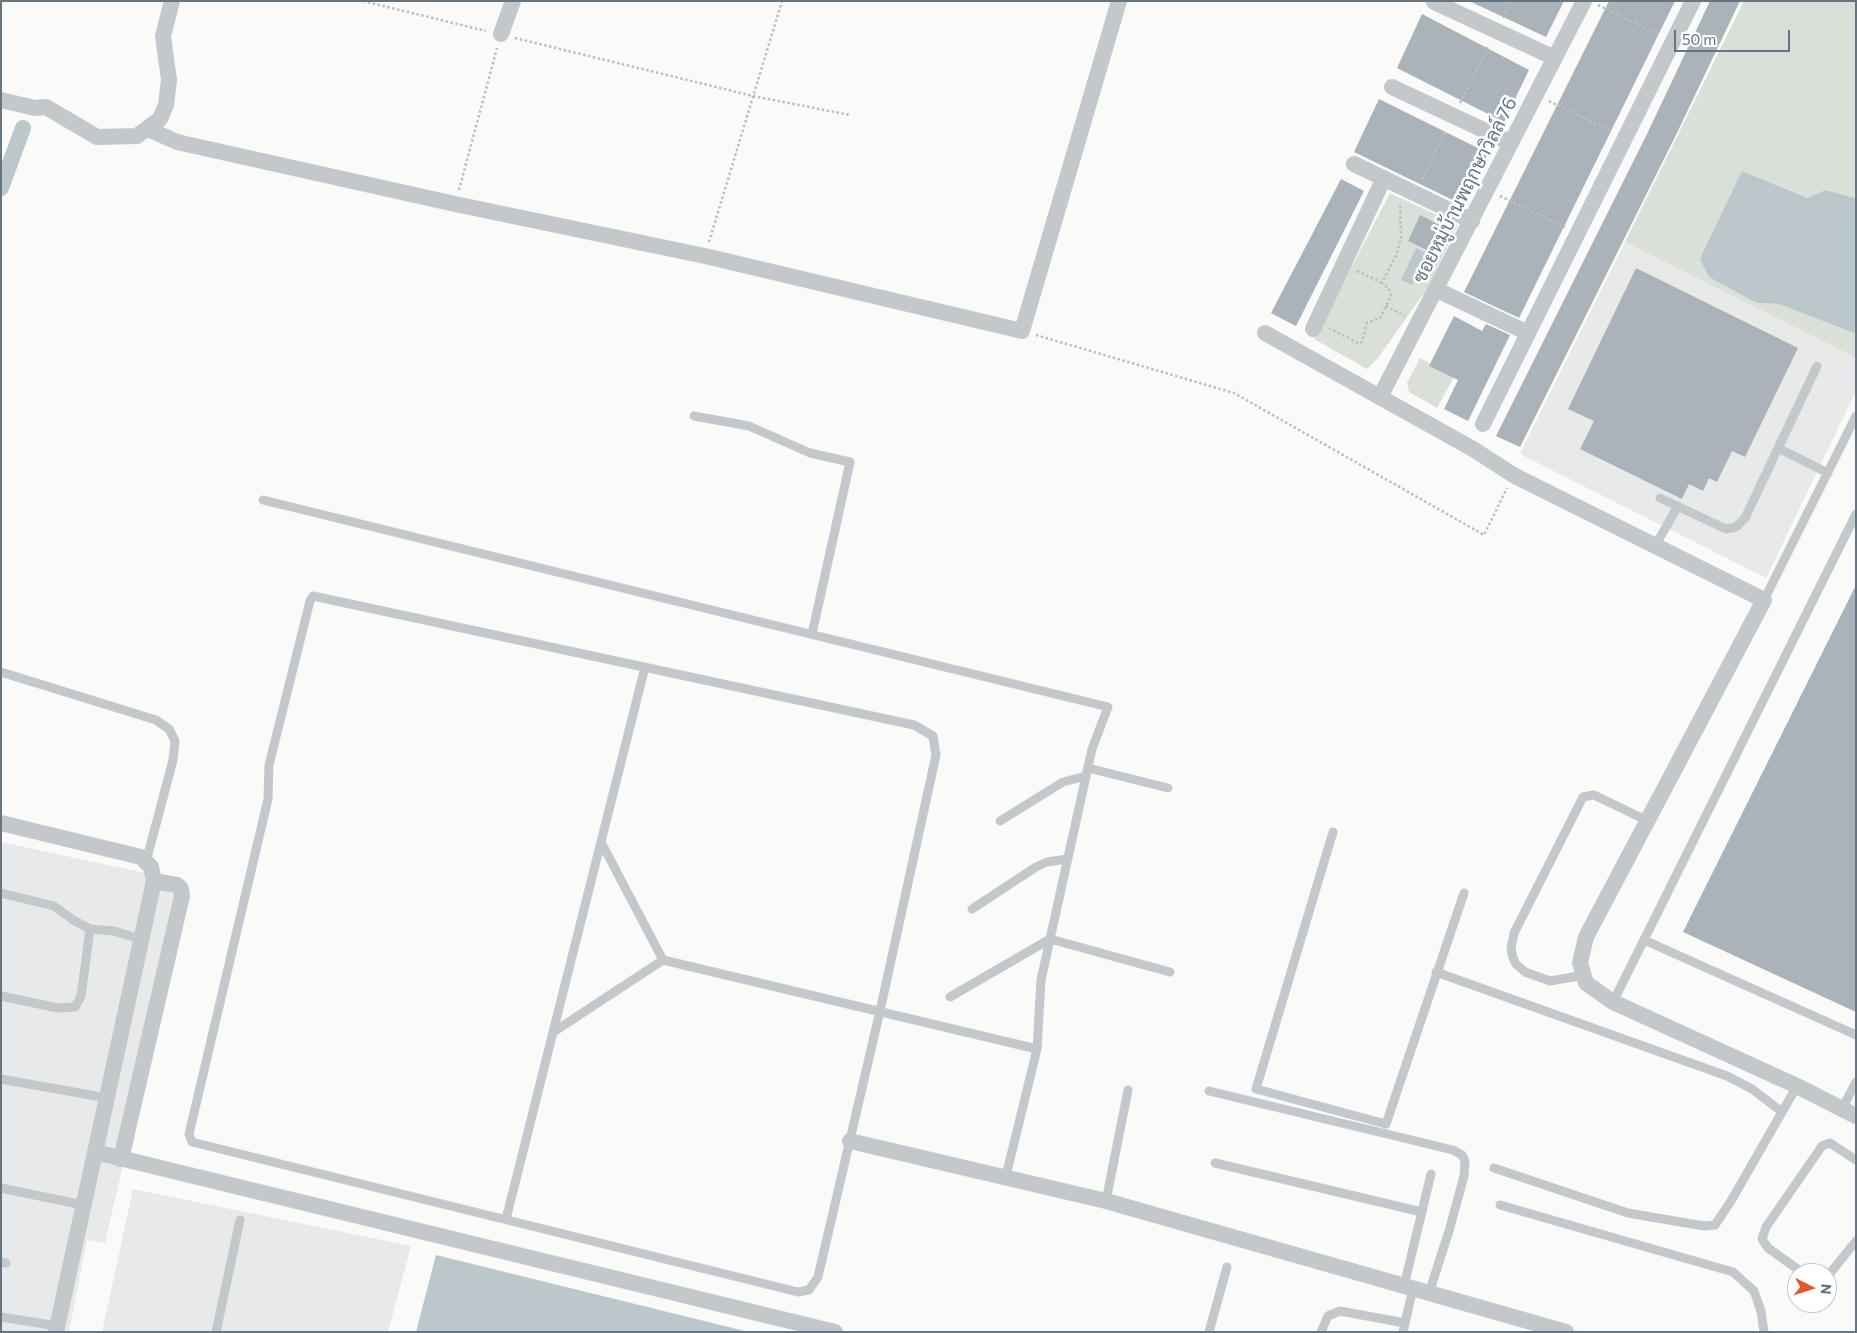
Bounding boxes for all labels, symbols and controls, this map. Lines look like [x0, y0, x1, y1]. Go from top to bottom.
scale bar [1677, 20, 1793, 52]
text: 50 m [1682, 30, 1716, 48]
street label: ซอยหมู่บ้านพฤกษาวิลล์ 76 [1408, 93, 1522, 287]
north arrow [1787, 1263, 1837, 1313]
text: N [1818, 1283, 1835, 1295]

